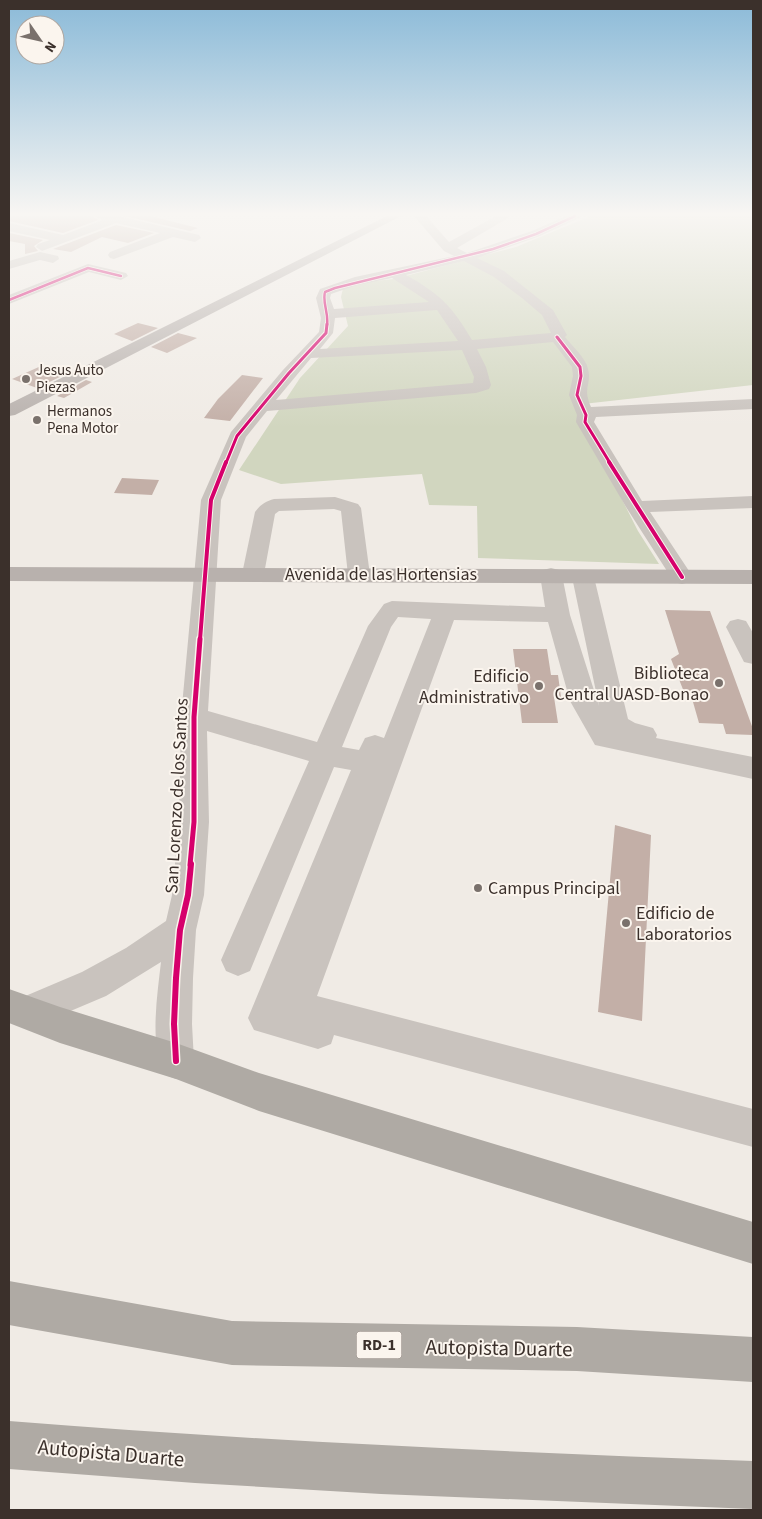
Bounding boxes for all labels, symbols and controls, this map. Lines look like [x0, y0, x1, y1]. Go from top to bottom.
north arrow [15, 15, 65, 65]
text: N [39, 37, 61, 56]
place label: Jesus Auto Piezas [36, 360, 104, 398]
marker: Jesus Auto Piezas [20, 373, 32, 385]
place label: Hermanos Pena Motor [47, 401, 119, 439]
marker: Hermanos Pena Motor [31, 414, 43, 426]
street label: Avenida de las Hortensias [285, 562, 477, 587]
place label: Biblioteca Central UASD-Bonao [554, 661, 709, 707]
place label: Edificio Administrativo [419, 664, 529, 710]
marker: Biblioteca Central UASD-Bonao [713, 677, 725, 689]
marker: Edificio Administrativo [533, 680, 545, 692]
street label: San Lorenzo de los Santos [159, 698, 195, 894]
place label: Campus Principal [488, 876, 620, 901]
marker: Campus Principal [472, 882, 484, 894]
place label: Edificio de Laboratorios [636, 901, 732, 947]
marker: Edificio de Laboratorios [620, 917, 632, 929]
road number: RD-1 [356, 1332, 402, 1358]
street label: Autopista Duarte [425, 1332, 573, 1364]
street label: Autopista Duarte [36, 1432, 186, 1474]

